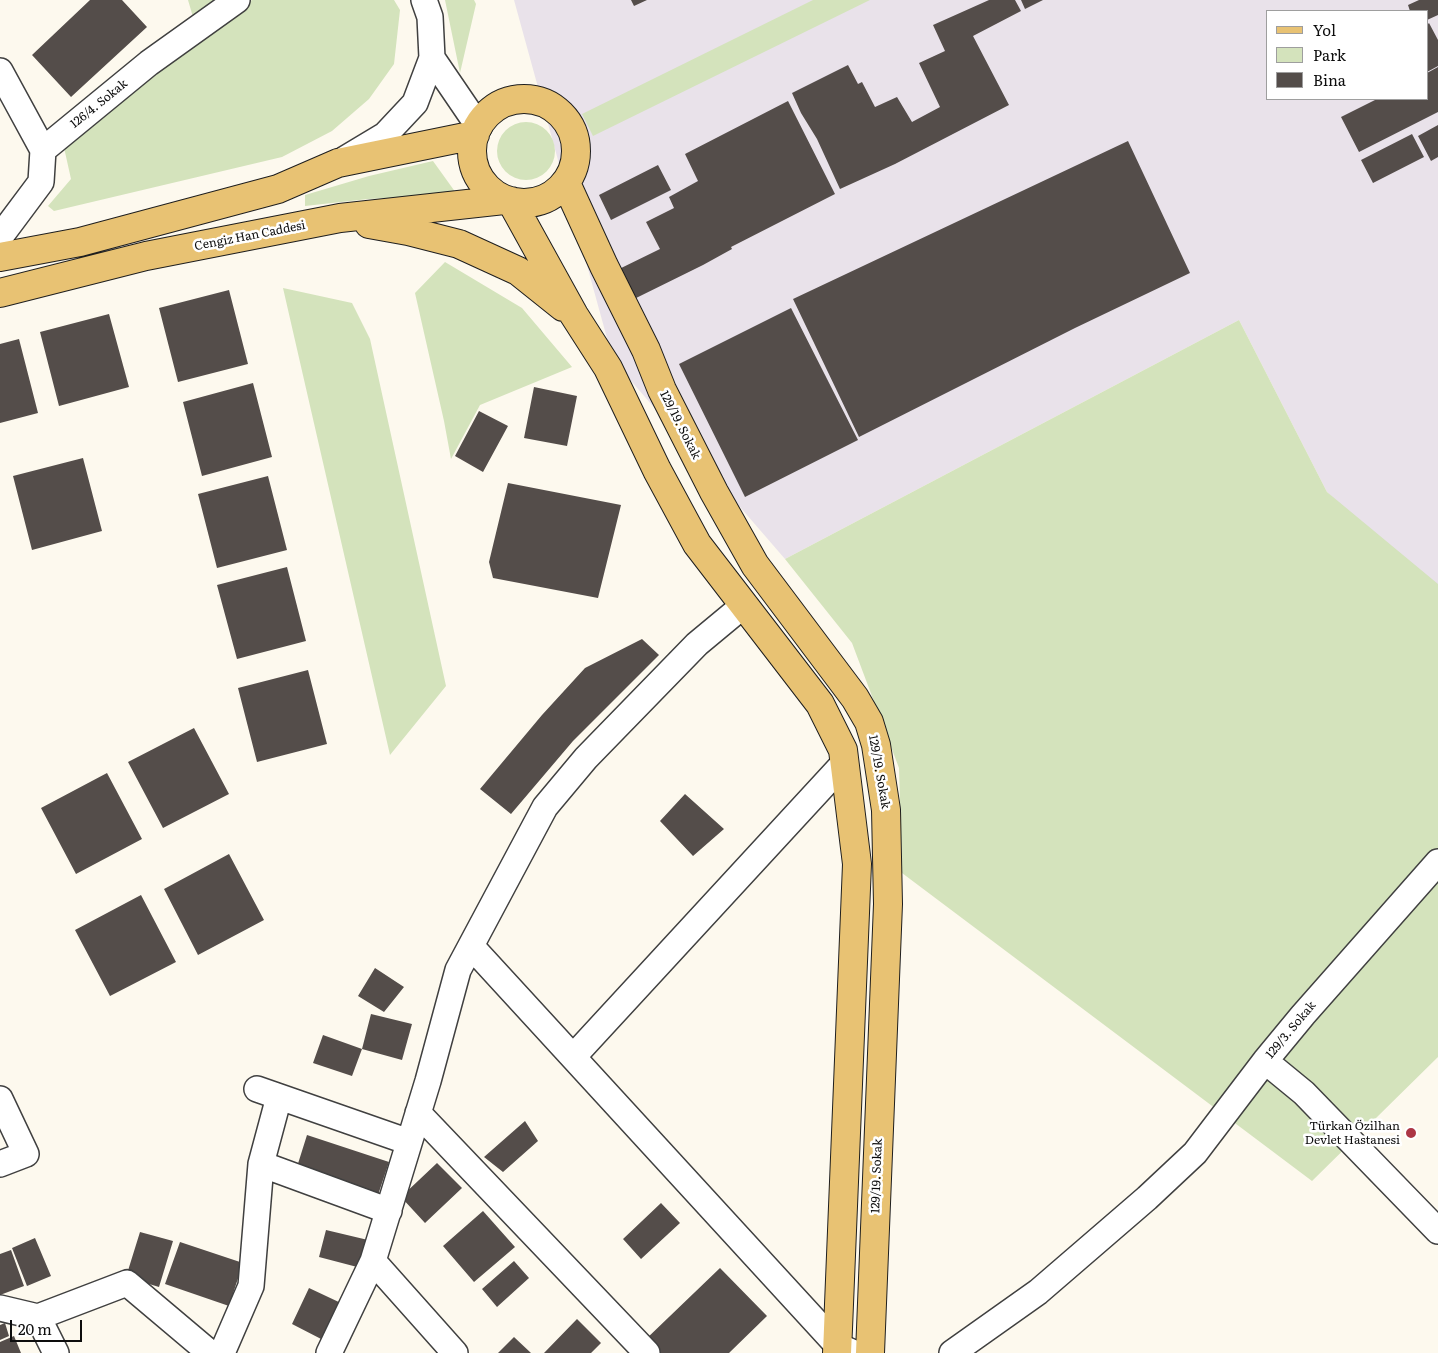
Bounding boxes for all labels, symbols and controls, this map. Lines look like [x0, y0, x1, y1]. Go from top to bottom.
legend [1266, 10, 1428, 100]
text: Yol [1313, 18, 1336, 41]
text: Park [1313, 43, 1346, 66]
text: Bina [1313, 68, 1346, 91]
street label: 126/4. Sokak [67, 77, 131, 131]
street label: Cengiz Han Caddesi [193, 218, 307, 254]
street label: 129/19. Sokak [657, 388, 703, 462]
street label: 129/19. Sokak [865, 734, 893, 810]
street label: 129/3. Sokak [1263, 999, 1319, 1061]
place label: Türkan Özilhan Devlet Hastanesi [1305, 1119, 1400, 1147]
marker: Türkan Özilhan Devlet Hastanesi [1404, 1126, 1418, 1140]
street label: 129/19. Sokak [868, 1138, 886, 1214]
scale bar [12, 1310, 85, 1342]
text: 20 m [18, 1317, 52, 1340]

